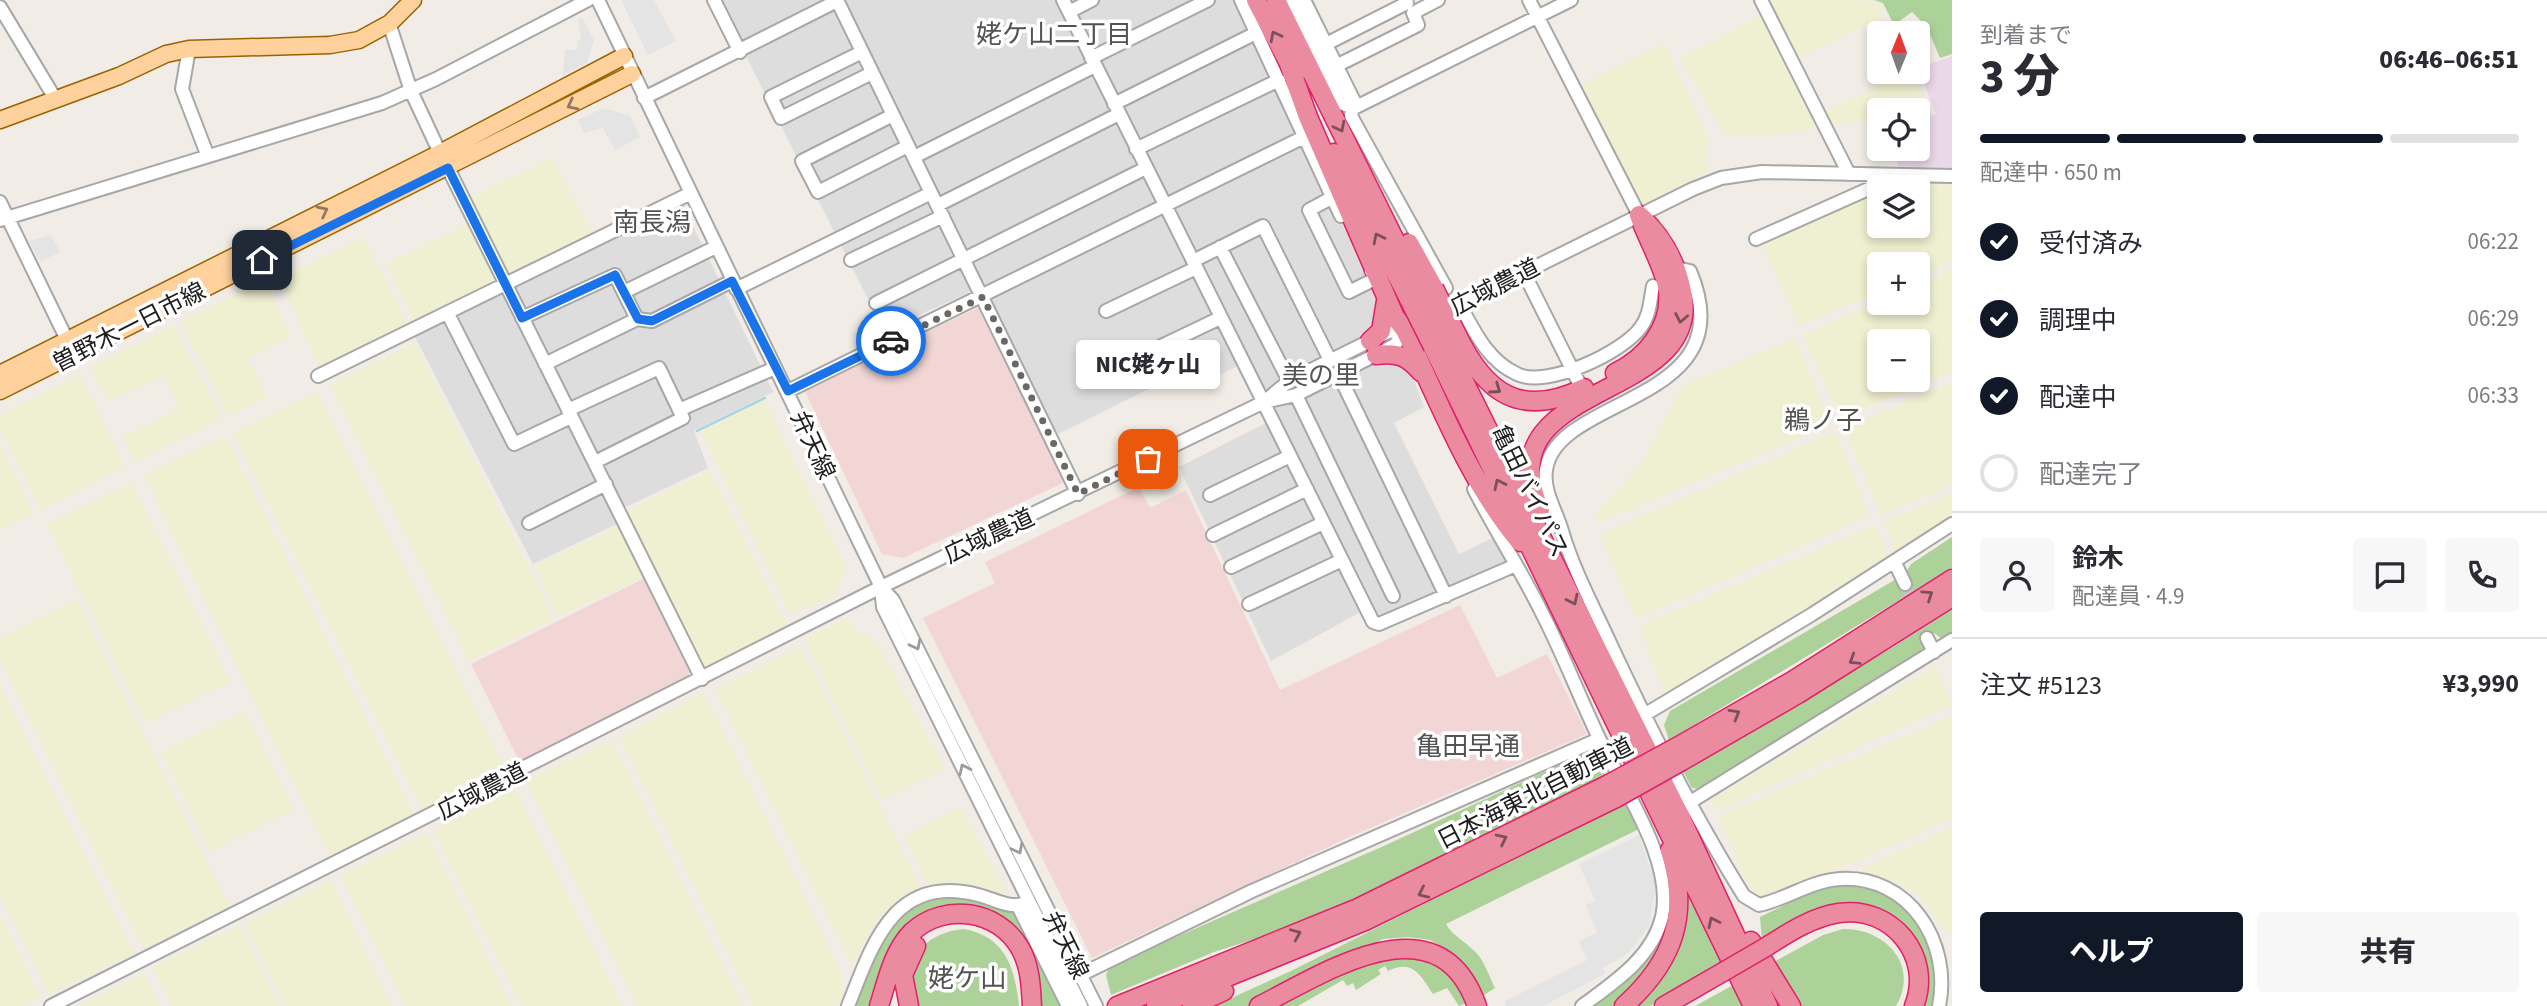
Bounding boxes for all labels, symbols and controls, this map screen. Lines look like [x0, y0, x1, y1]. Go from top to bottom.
district label: 姥ケ山二丁目 [976, 16, 1132, 53]
text: 到着まで [1980, 19, 2072, 52]
north arrow [1867, 21, 1930, 84]
map controls [1867, 21, 1930, 392]
one-way arrow [1269, 31, 1283, 43]
text: 06:46–06:51 [2379, 41, 2519, 78]
text: 3 分 [1980, 45, 2060, 110]
one-way arrow [567, 96, 579, 110]
button: locate [1867, 98, 1930, 161]
one-way arrow [1331, 120, 1345, 132]
text: 配達中 · 650 m [1980, 156, 2122, 189]
button: layers [1867, 175, 1930, 238]
district label: 南長潟 [613, 204, 691, 241]
one-way arrow [316, 206, 329, 220]
icon: check [1980, 223, 2018, 261]
text: 受付済み [2039, 225, 2143, 262]
text: 06:22 [2468, 225, 2519, 258]
pin [232, 230, 292, 290]
one-way arrow [1373, 233, 1387, 245]
icon: home [243, 241, 281, 279]
street label: 広域農道 [1445, 250, 1546, 325]
button: + [1867, 252, 1930, 315]
street label: 曽野木一日市線 [46, 274, 212, 381]
icon: check [1980, 300, 2018, 338]
text: 調理中 [2039, 302, 2117, 339]
text: 06:29 [2468, 302, 2519, 335]
courier [856, 306, 926, 376]
one-way arrow [1675, 312, 1690, 324]
icon: car [872, 322, 910, 360]
button: − [1867, 329, 1930, 392]
callout: NIC姥ヶ山 [1076, 340, 1220, 389]
text: NIC姥ヶ山 [1096, 348, 1200, 381]
district label: 美の里 [1282, 357, 1360, 394]
icon: check [1980, 377, 2018, 415]
text: 配達中 [2039, 379, 2117, 416]
text: 06:33 [2468, 379, 2519, 412]
one-way arrow [1488, 381, 1501, 393]
district label: 鵜ノ子 [1784, 402, 1862, 439]
street label: 弁天線 [781, 405, 844, 485]
street label: 亀田バイパス [1482, 419, 1577, 563]
pin [1118, 429, 1178, 489]
icon: bag [1129, 440, 1167, 478]
text: 配達完了 [2039, 456, 2143, 493]
one-way arrow [1494, 479, 1508, 491]
street label: 広域農道 [938, 500, 1040, 573]
button: person [1980, 538, 2054, 612]
button: chat [2353, 538, 2427, 612]
button: phone [2445, 538, 2519, 612]
text: 鈴木 [2072, 540, 2124, 577]
text: 配達員 · 4.9 [2072, 580, 2185, 613]
one-way arrow [1920, 590, 1933, 603]
one-way arrow [1565, 593, 1579, 605]
one-way arrow [908, 638, 922, 650]
one-way arrow [1848, 652, 1861, 665]
text: ¥3,990 [2443, 665, 2519, 702]
text: 注文 #5123 [1980, 667, 2102, 704]
one-way arrow [1727, 709, 1740, 722]
district label: 亀田早通 [1416, 728, 1520, 765]
street label: 日本海東北自動車道 [1431, 729, 1639, 858]
street label: 広域農道 [432, 754, 533, 829]
one-way arrow [958, 764, 972, 776]
one-way arrow [1495, 833, 1507, 847]
one-way arrow [1010, 842, 1024, 854]
one-way arrow [1418, 885, 1430, 899]
street label: 弁天線 [1034, 905, 1097, 985]
button: ヘルプ [1980, 912, 2243, 992]
button: 共有 [2257, 912, 2519, 992]
one-way arrow [1708, 917, 1722, 929]
one-way arrow [1289, 929, 1301, 943]
district label: 姥ケ山 [928, 960, 1006, 997]

